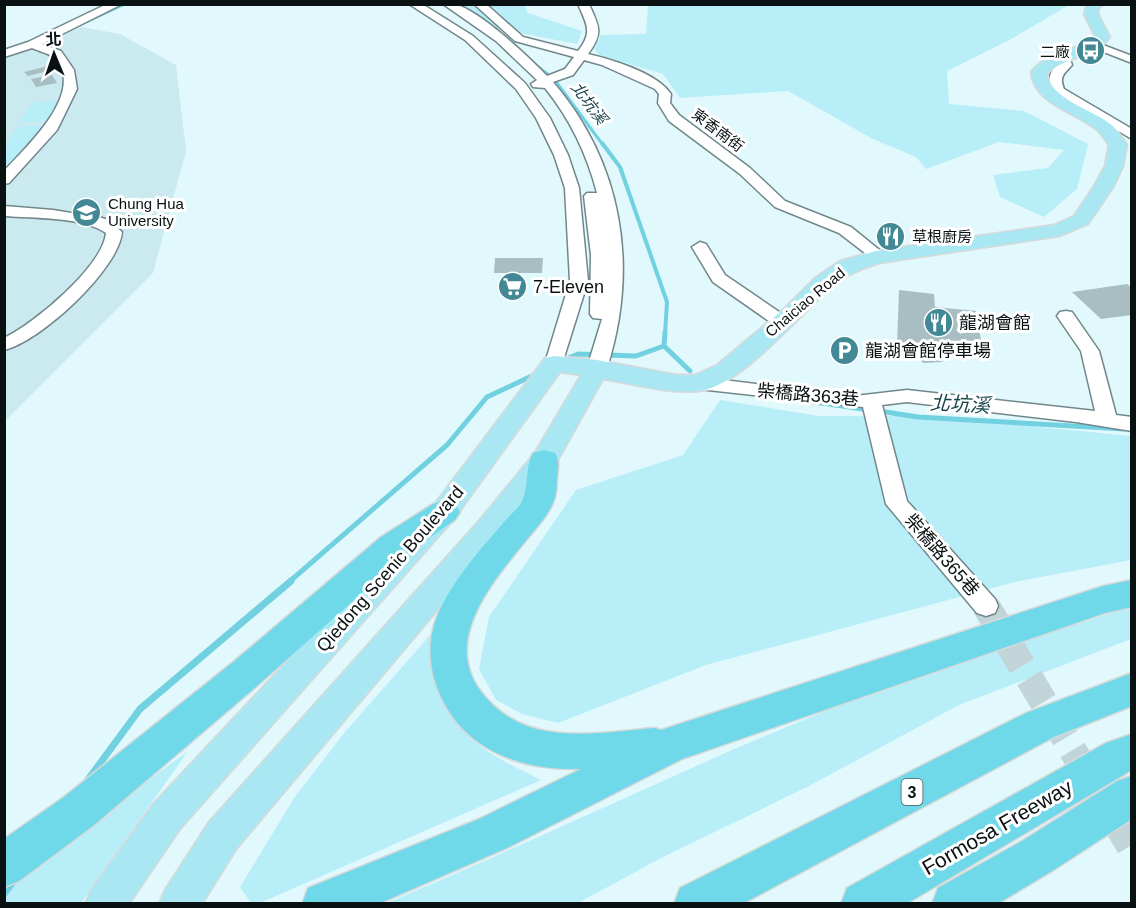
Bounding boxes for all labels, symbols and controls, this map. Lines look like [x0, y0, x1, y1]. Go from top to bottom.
north arrow [24, 24, 84, 84]
text: 北 [45, 31, 62, 48]
bus stop icon: 二廠 [1075, 35, 1107, 67]
place label: 二廠 [1040, 43, 1070, 60]
water label: 北坑溪 [568, 79, 611, 129]
street label: 東香南街 [689, 105, 747, 155]
place label: Chung Hua University [108, 195, 185, 229]
school or university icon: Chung Hua University [71, 196, 103, 228]
restaurant icon: 草根廚房 [875, 220, 907, 252]
place label: 草根廚房 [912, 228, 972, 245]
street label: Chaiciao Road [762, 264, 848, 340]
supermarket icon: 7-Eleven [496, 271, 528, 303]
place label: 7-Eleven [533, 277, 604, 297]
restaurant icon: 龍湖會館 [922, 307, 954, 339]
place label: 龍湖會館 [959, 313, 1031, 333]
parking icon: 龍湖會館停車場 [828, 335, 860, 367]
place label: 龍湖會館停車場 [865, 341, 991, 361]
street label: 柴橋路363巷 [756, 381, 860, 409]
water label: 北坑溪 [929, 391, 994, 417]
street label: Qiedong Scenic Boulevard [313, 482, 467, 656]
street label: 柴橋路365巷 [901, 510, 983, 600]
street label: Formosa Freeway [918, 774, 1076, 879]
road number: 3 [902, 779, 922, 805]

